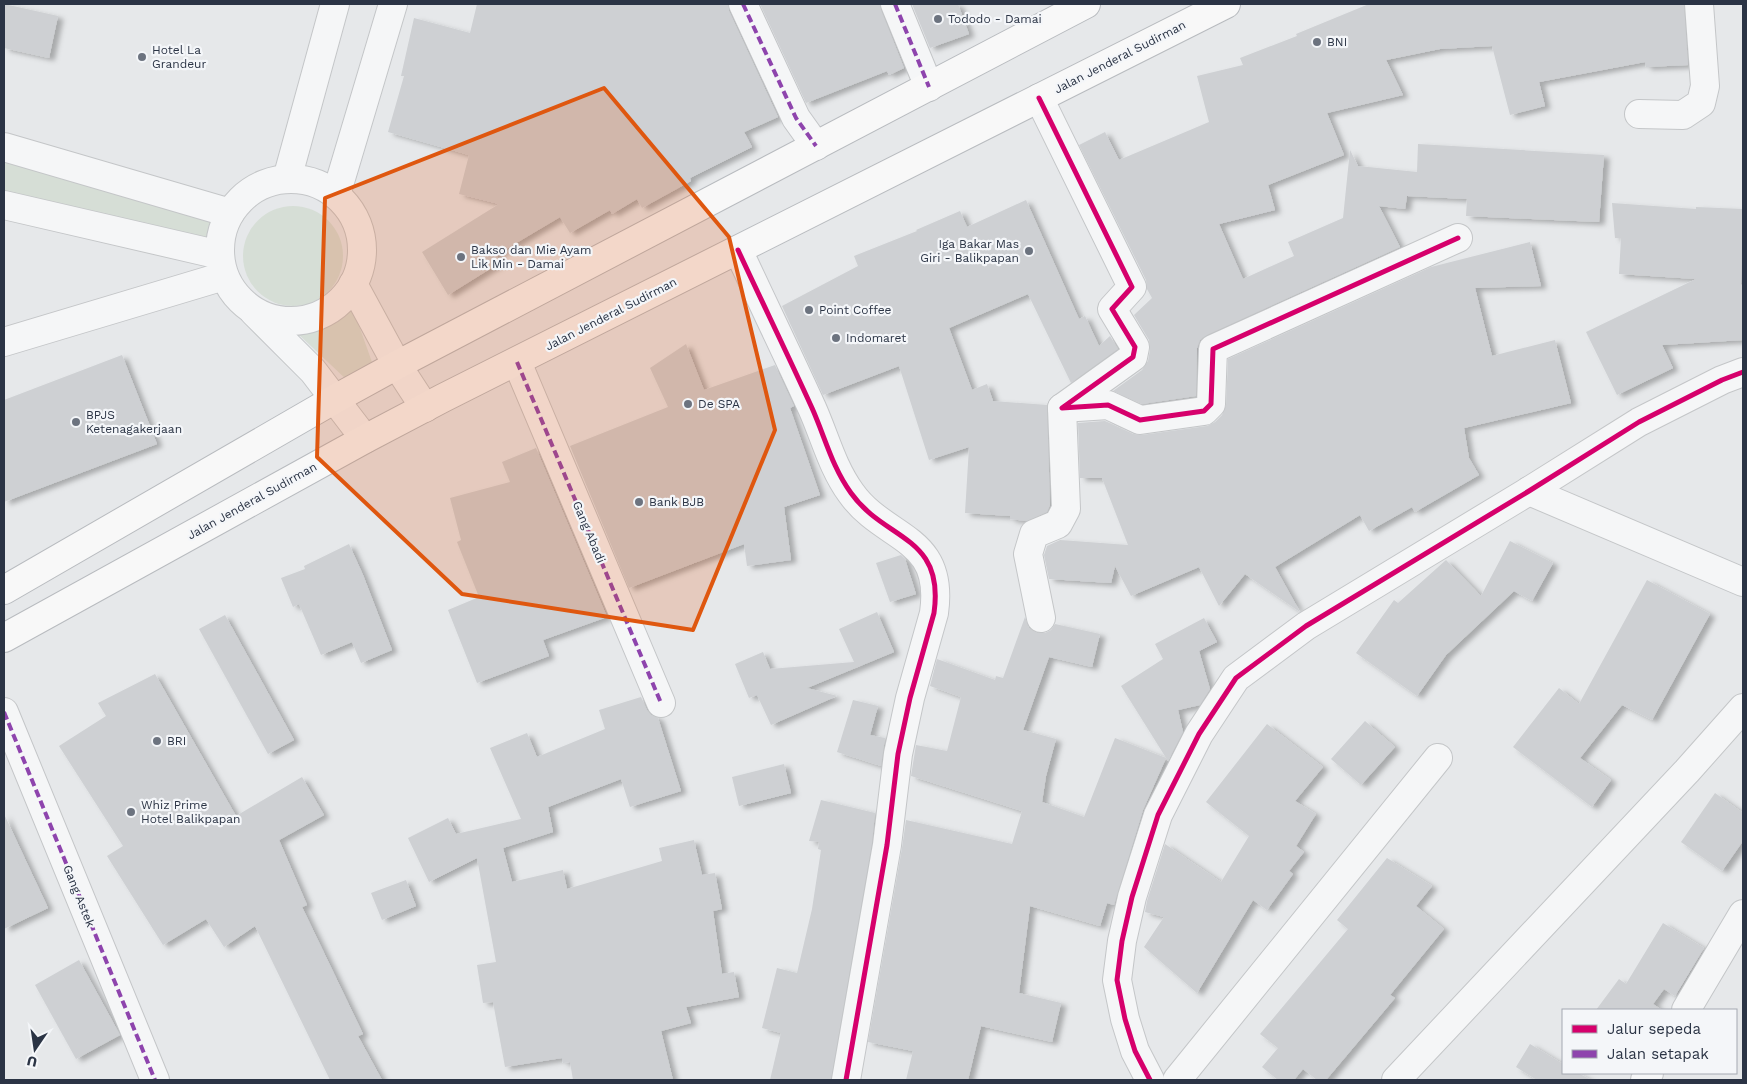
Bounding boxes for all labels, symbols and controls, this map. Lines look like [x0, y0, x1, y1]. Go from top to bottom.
place label: Tododo - Damai [948, 12, 1042, 26]
marker: Tododo - Damai [932, 13, 944, 25]
street label: Jalan Jenderal Sudirman [1052, 18, 1188, 96]
place label: BNI [1327, 35, 1347, 49]
marker: BNI [1311, 36, 1323, 48]
place label: Hotel La Grandeur [152, 43, 206, 71]
marker: Hotel La Grandeur [136, 51, 148, 63]
place label: Iga Bakar Mas Giri - Balikpapan [920, 237, 1019, 265]
place label: Bakso dan Mie Ayam Lik Min - Damai [471, 243, 591, 271]
marker: Iga Bakar Mas Giri - Balikpapan [1023, 245, 1035, 257]
marker: Bakso dan Mie Ayam Lik Min - Damai [455, 251, 467, 263]
street label: Jalan Jenderal Sudirman [543, 275, 679, 353]
place label: Point Coffee [819, 303, 892, 317]
marker: Point Coffee [803, 304, 815, 316]
place label: Indomaret [846, 331, 906, 345]
marker: Indomaret [830, 332, 842, 344]
place label: De SPA [698, 397, 740, 411]
marker: De SPA [682, 398, 694, 410]
place label: BPJS Ketenagakerjaan [86, 408, 182, 436]
marker: BPJS Ketenagakerjaan [70, 416, 82, 428]
street label: Jalan Jenderal Sudirman [185, 460, 319, 542]
place label: Bank BJB [649, 495, 704, 509]
marker: Bank BJB [633, 496, 645, 508]
street label: Gang Abadi [570, 499, 608, 565]
place label: BRI [167, 734, 186, 748]
marker: BRI [151, 735, 163, 747]
place label: Whiz Prime Hotel Balikpapan [141, 798, 240, 826]
marker: Whiz Prime Hotel Balikpapan [125, 806, 137, 818]
street label: Gang Astek [60, 863, 98, 929]
legend [1562, 1009, 1737, 1074]
text: Jalur sepeda [1607, 1020, 1701, 1038]
north arrow [10, 1024, 60, 1074]
text: Jalan setapak [1607, 1045, 1709, 1063]
text: U [25, 1053, 39, 1071]

